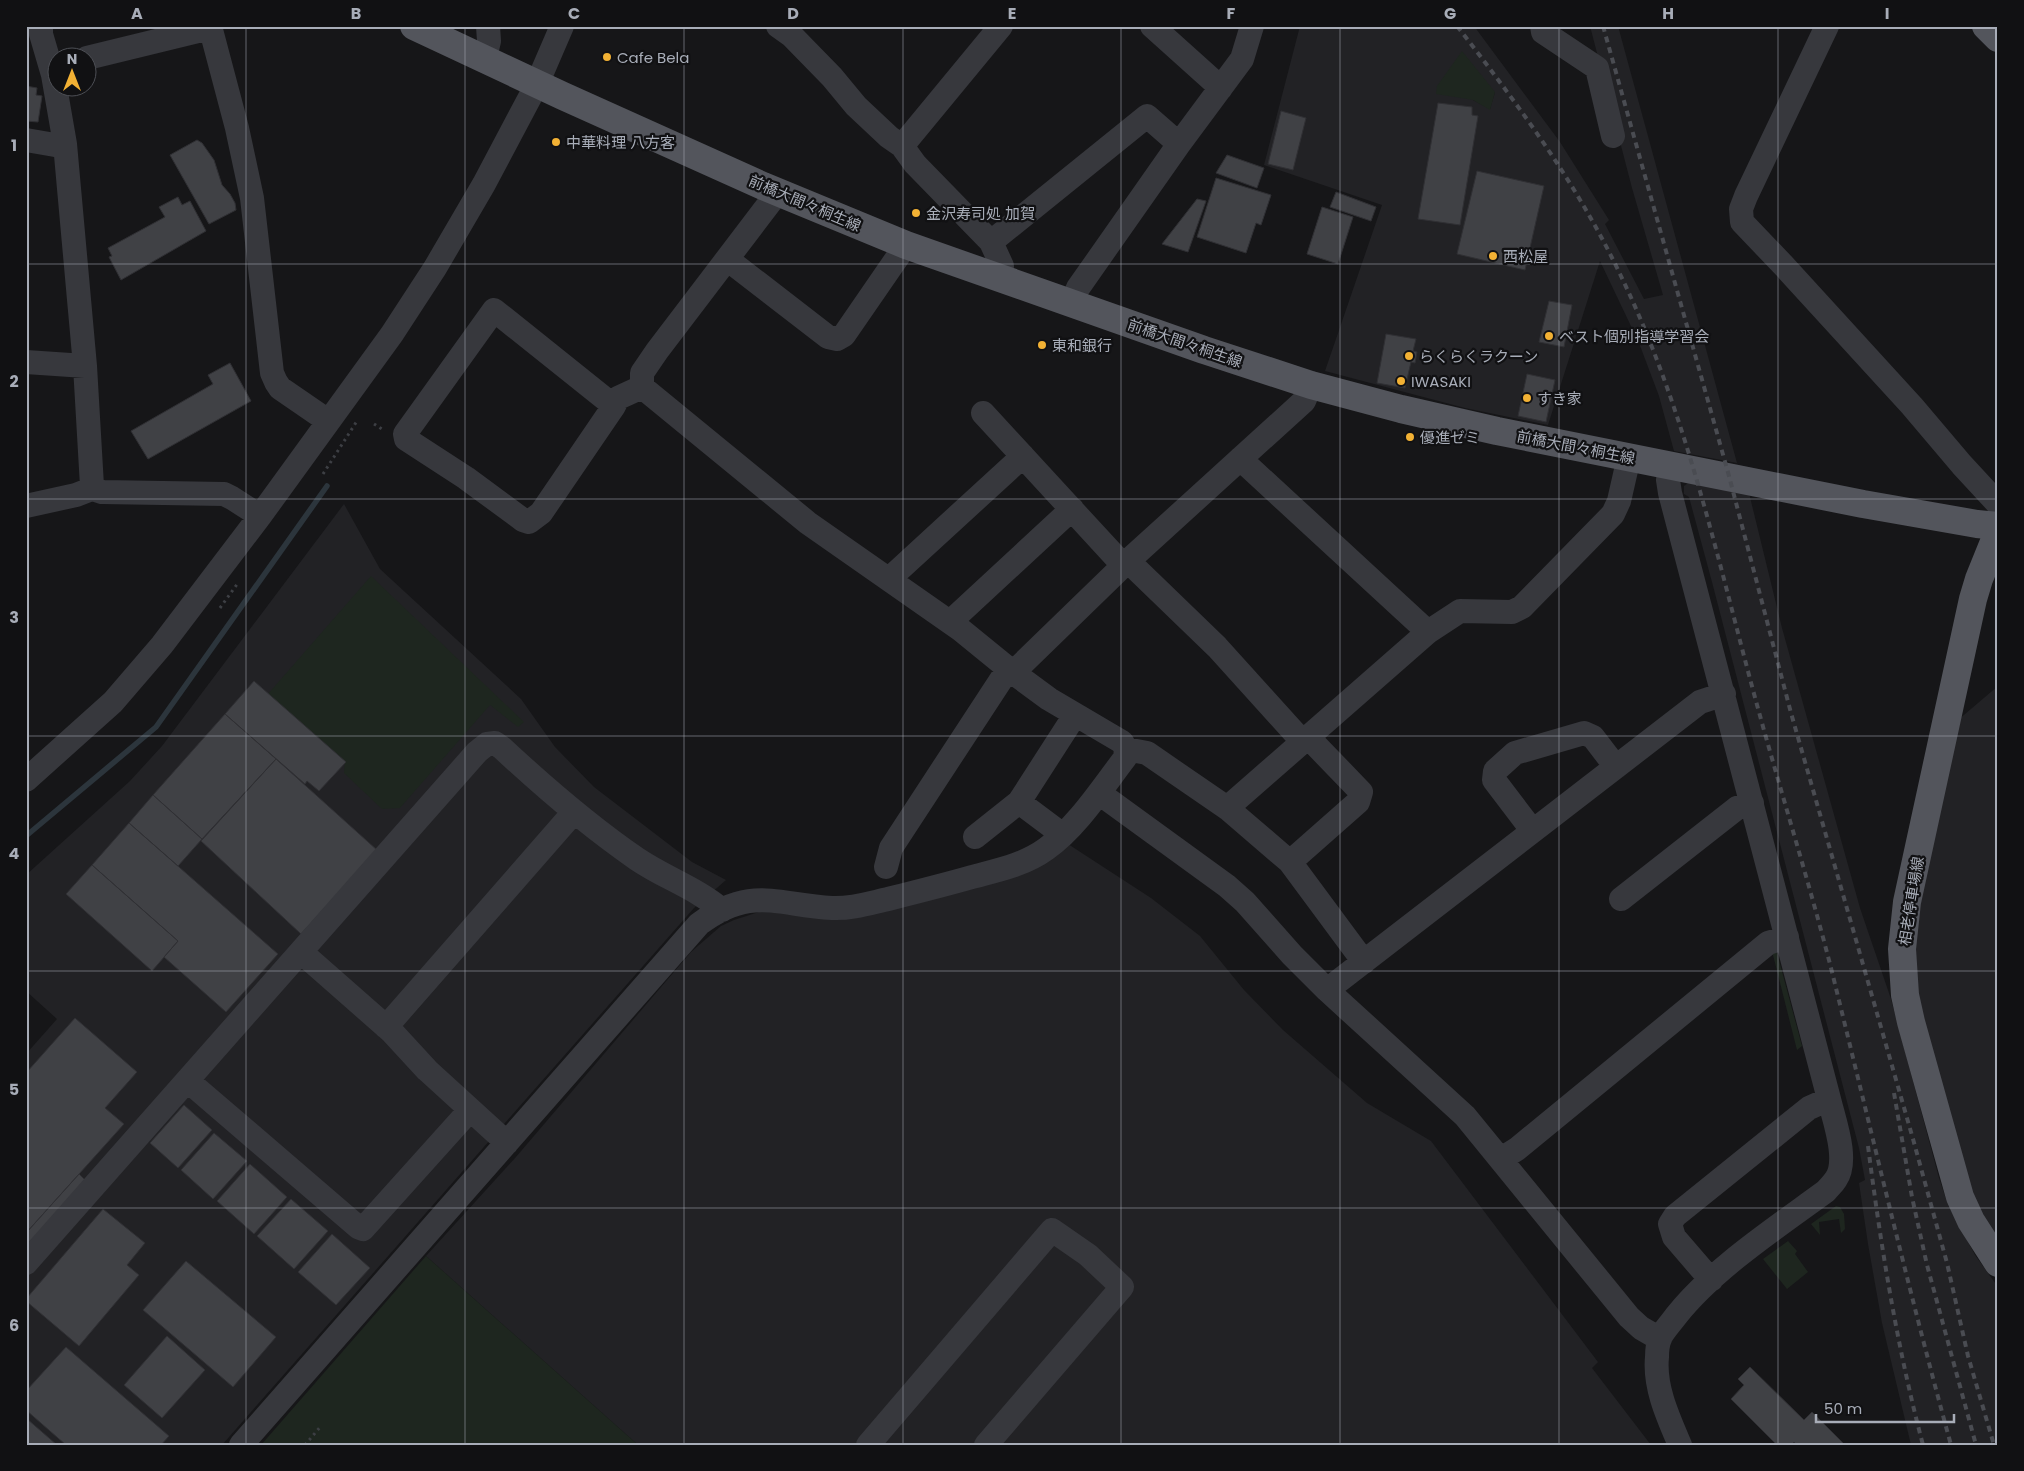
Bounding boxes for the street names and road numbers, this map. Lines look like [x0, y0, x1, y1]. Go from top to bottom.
street label: 前橋大間々桐生線 [746, 170, 864, 236]
street label: 前橋大間々桐生線 [1125, 314, 1245, 372]
street label: 前橋大間々桐生線 [1515, 425, 1637, 469]
street label: 相老停車場線 [1894, 855, 1928, 947]

